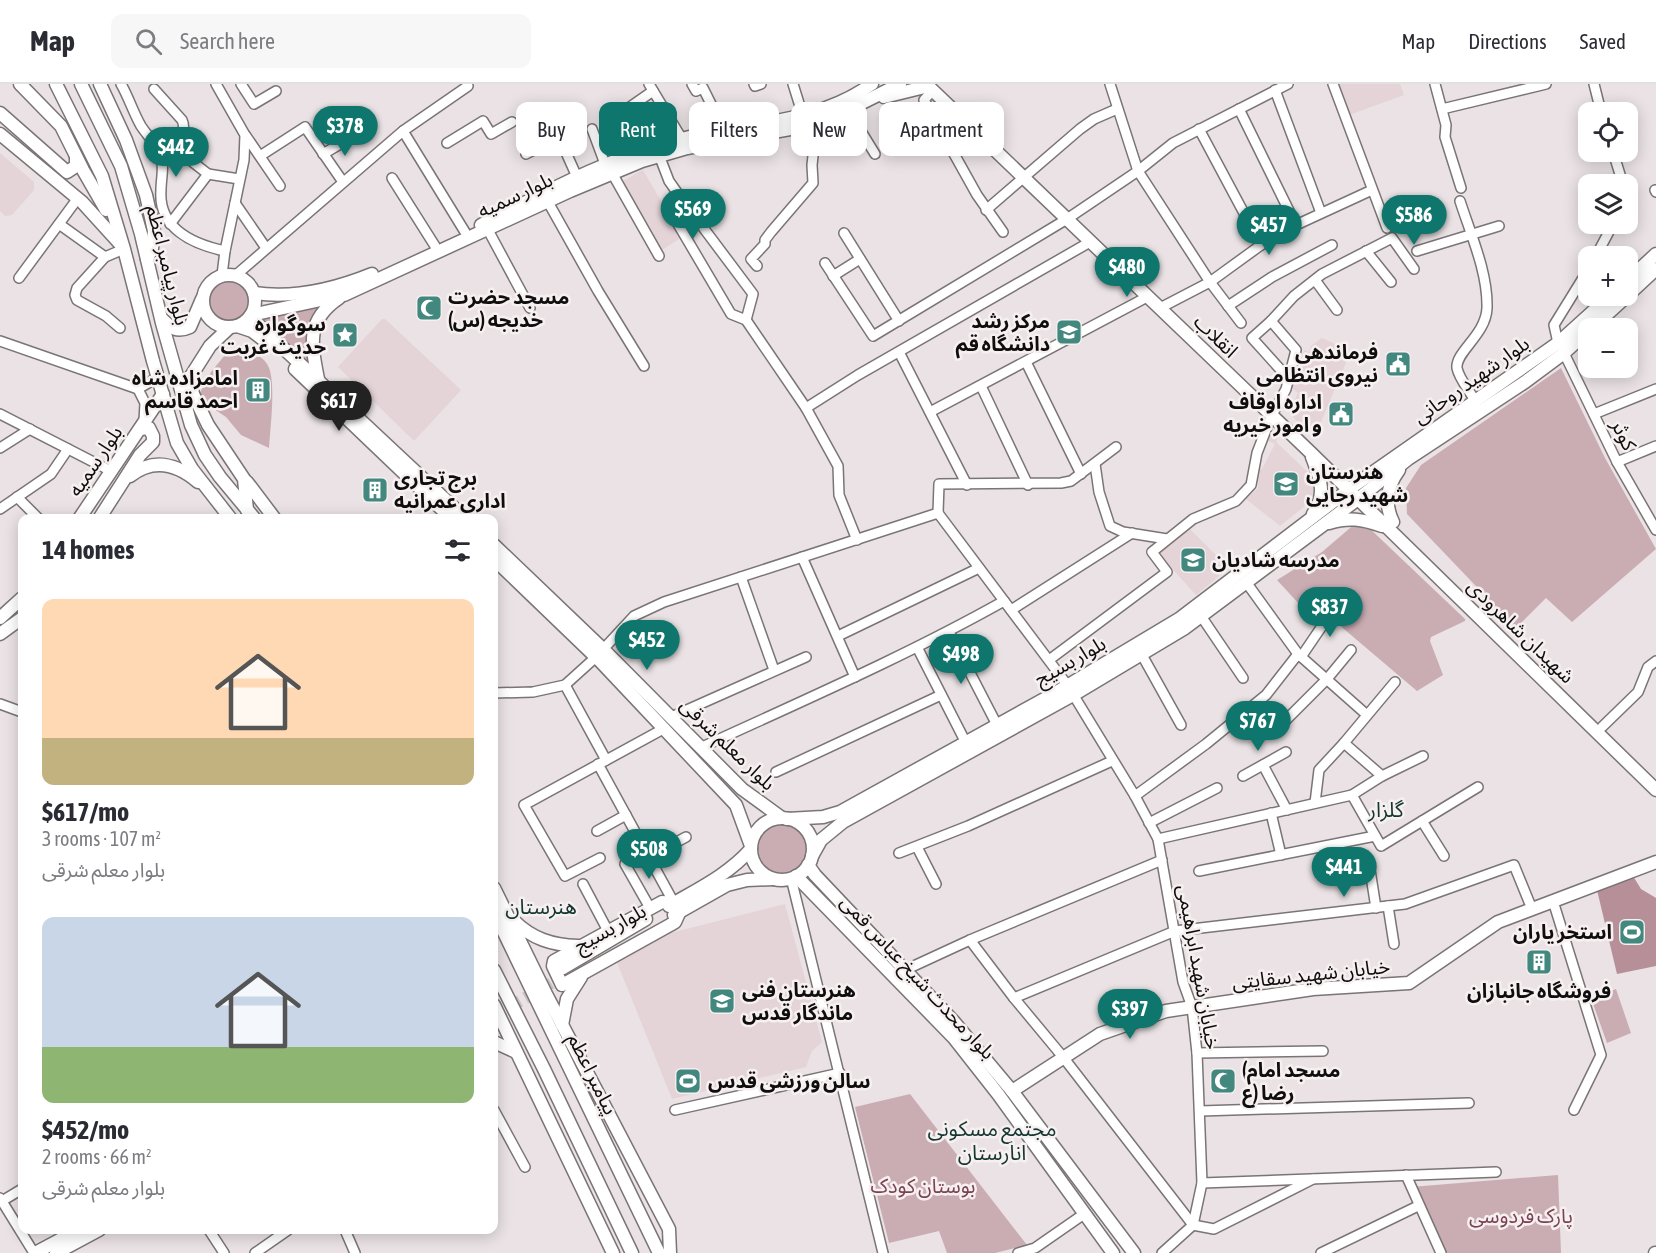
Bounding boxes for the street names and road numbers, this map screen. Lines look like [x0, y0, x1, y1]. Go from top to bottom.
street label: بلوار سمیه [474, 167, 556, 223]
street label: بلوار پیامبر اعظم [139, 202, 195, 328]
street label: انقلاب [1189, 309, 1243, 362]
street label: بلوار شهید روحانی [1408, 331, 1534, 429]
street label: کوثر [1606, 415, 1642, 455]
street label: بلوار سمیه [63, 421, 127, 501]
street label: شهیدان شاهرودی [1462, 574, 1580, 688]
street label: بلوار بسیج [1030, 631, 1111, 694]
street label: بلوار معلم شرقی [673, 693, 781, 798]
street label: خیابان شهید ابراهیمی [1173, 883, 1225, 1051]
street label: بلوار محدث شیخ عباس قمی [833, 890, 1000, 1066]
street label: بلوار بسیج [570, 898, 652, 960]
street label: خیابان شهید سقایتی [1231, 954, 1391, 994]
street label: پیامبر اعظم [560, 1029, 623, 1120]

